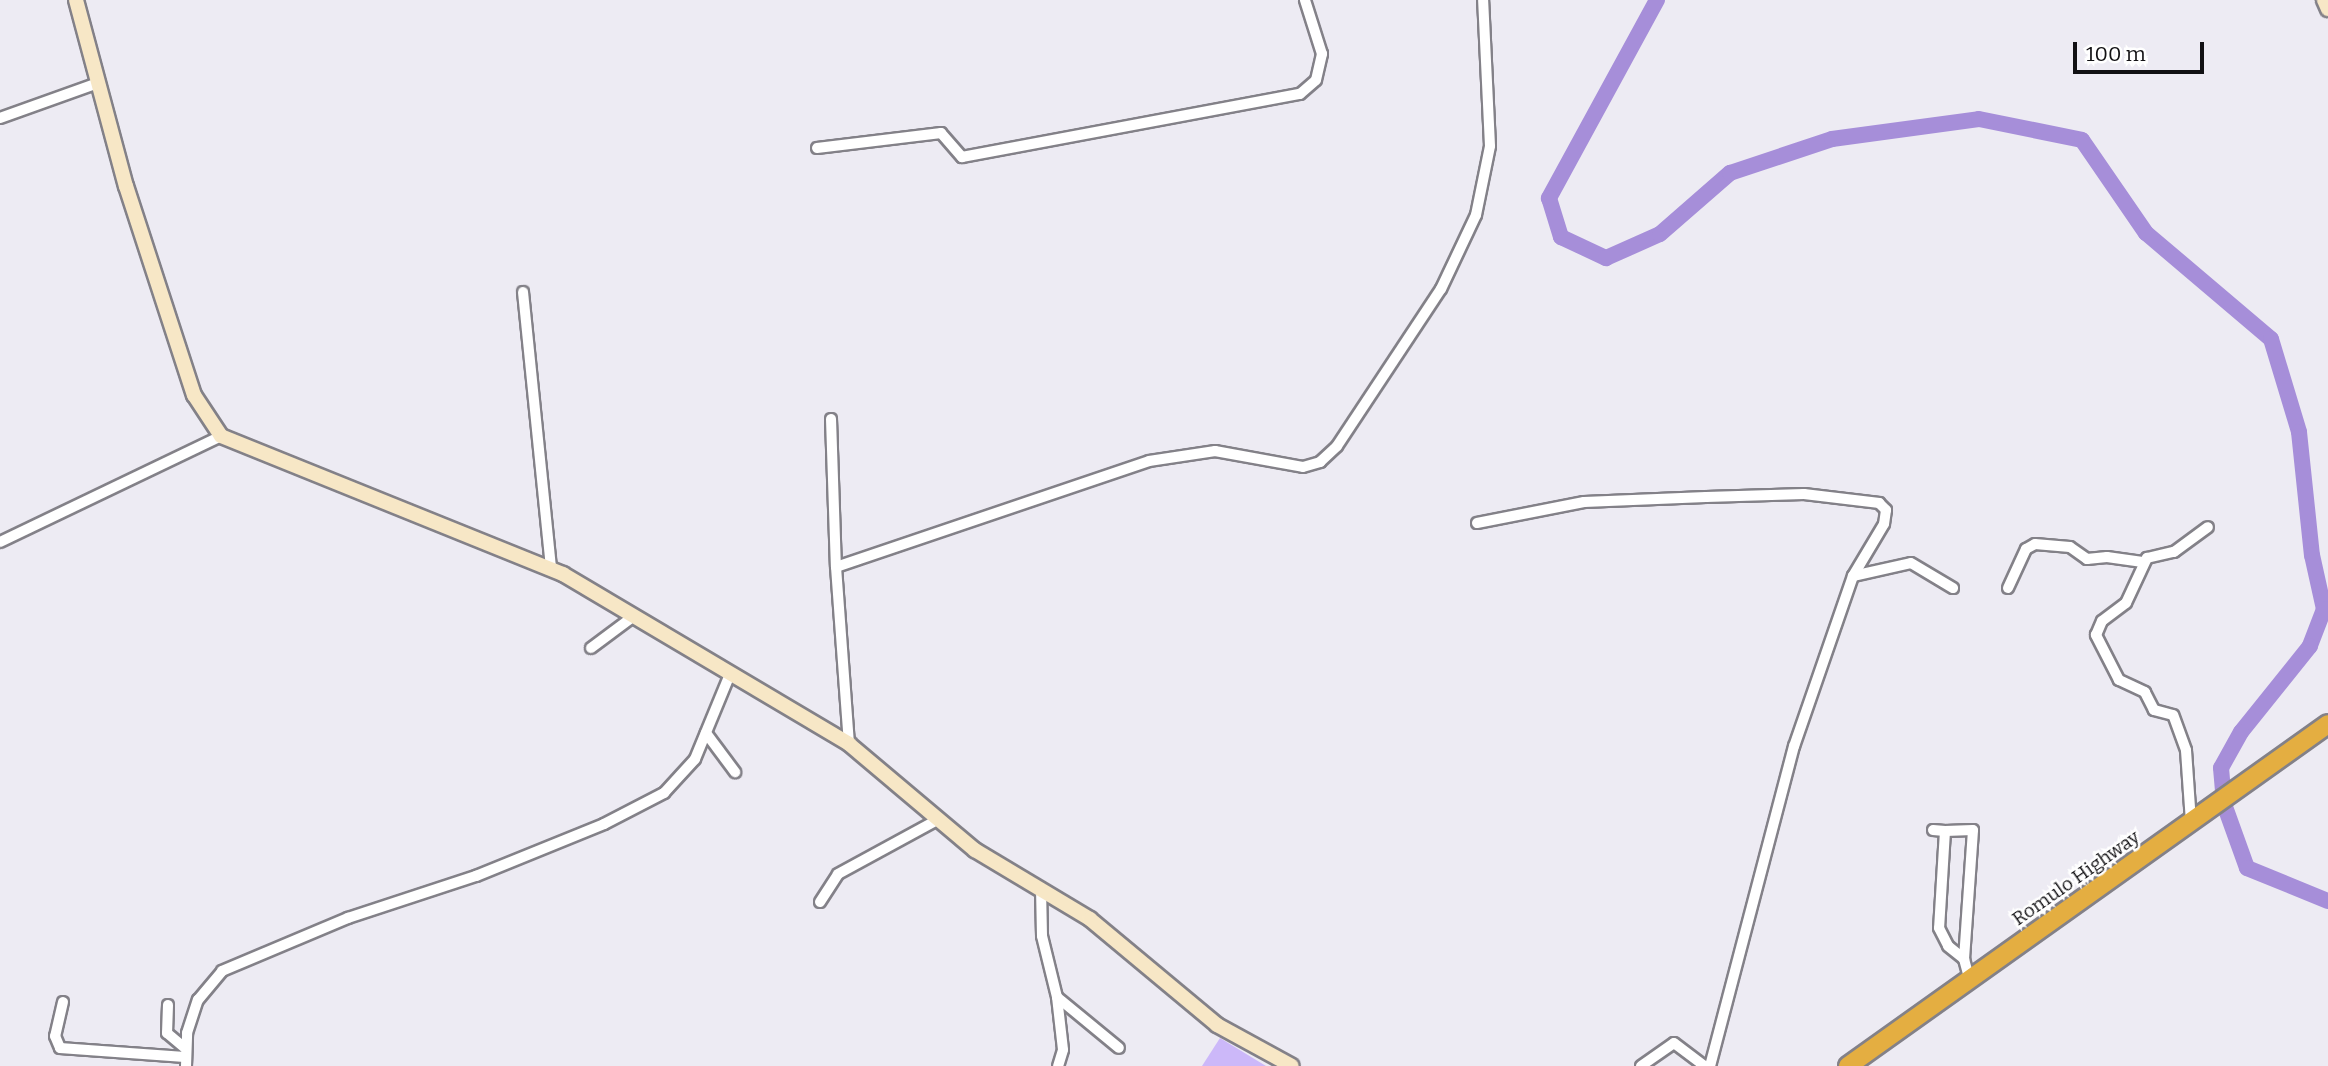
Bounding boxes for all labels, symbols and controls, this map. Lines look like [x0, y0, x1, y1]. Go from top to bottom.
scale bar [2076, 28, 2207, 72]
text: 100 m [2086, 41, 2146, 67]
street label: Romulo Highway [2008, 826, 2144, 930]

